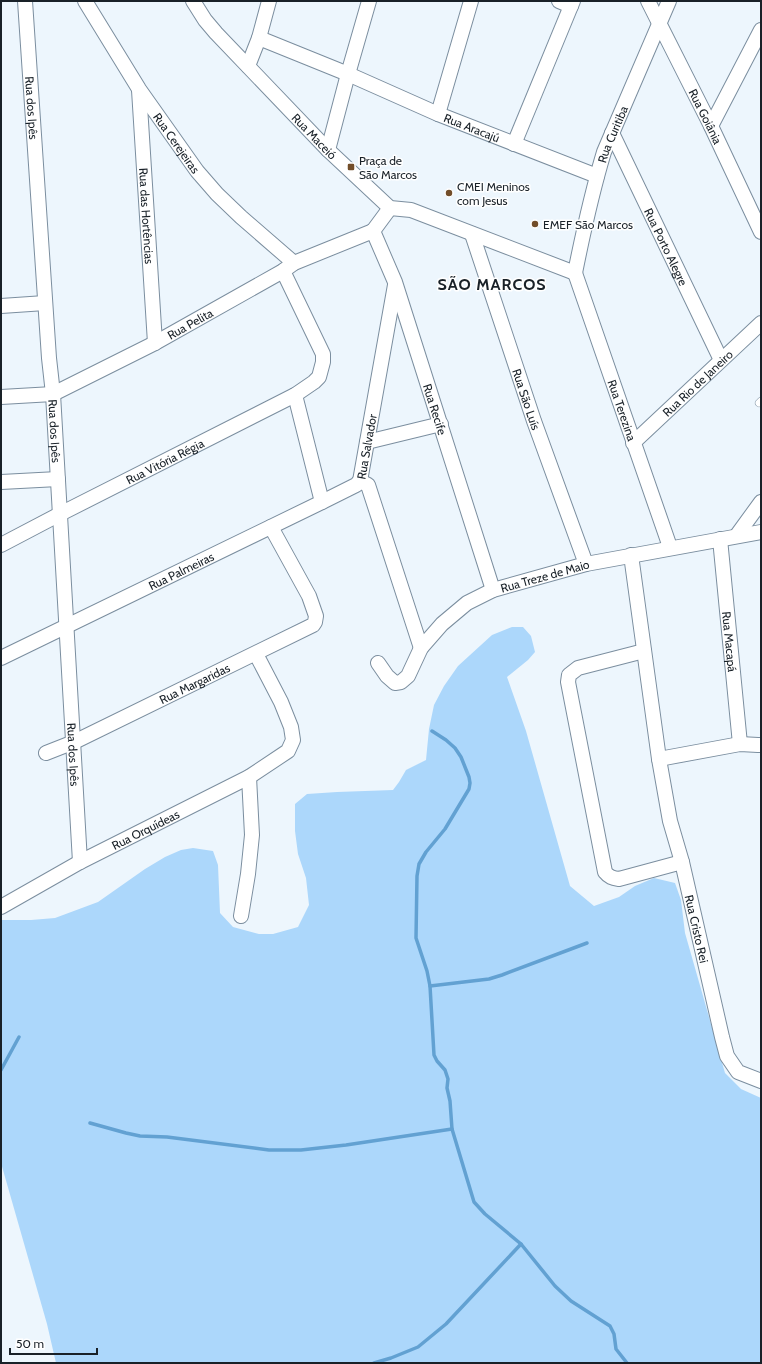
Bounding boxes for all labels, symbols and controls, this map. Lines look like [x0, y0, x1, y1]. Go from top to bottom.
street label: Rua dos Ipês [23, 76, 42, 140]
street label: Rua Goiânia [686, 86, 726, 147]
street label: Rua Curitiba [594, 103, 631, 164]
street label: Rua Cerejeiras [150, 109, 204, 176]
street label: Rua Maceió [289, 110, 340, 162]
street label: Rua Aracajú [442, 110, 502, 145]
place label: Praça de São Marcos [359, 153, 417, 182]
marker: Praça de São Marcos [346, 162, 356, 172]
street label: Rua das Hortências [136, 167, 157, 264]
place label: CMEI Meninos com Jesus [457, 179, 530, 208]
marker: CMEI Meninos com Jesus [444, 188, 454, 198]
street label: Rua Porto Alegre [642, 205, 692, 288]
place label: EMEF São Marcos [543, 217, 633, 232]
marker: EMEF São Marcos [530, 219, 540, 229]
district label: SÃO MARCOS [437, 275, 547, 294]
street label: Rua Pelita [164, 305, 215, 342]
street label: Rua Rio de Janeiro [659, 346, 736, 419]
street label: Rua São Luís [510, 367, 544, 432]
street label: Rua Terezina [605, 377, 640, 443]
street label: Rua Recife [420, 382, 451, 437]
street label: Rua dos Ipês [46, 399, 64, 463]
street label: Rua Salvador [353, 413, 379, 480]
street label: Rua Vitória Régia [123, 435, 206, 487]
street label: Rua Palmeiras [146, 548, 216, 593]
street label: Rua Treze de Maio [499, 556, 591, 595]
street label: Rua Macapá [720, 610, 740, 673]
street label: Rua Margaridas [157, 660, 232, 707]
street label: Rua dos Ipês [64, 722, 83, 787]
street label: Rua Orquídeas [109, 806, 182, 852]
street label: Rua Cristo Rei [682, 893, 712, 964]
scale bar [10, 1330, 97, 1356]
text: 50 m [16, 1336, 44, 1351]

